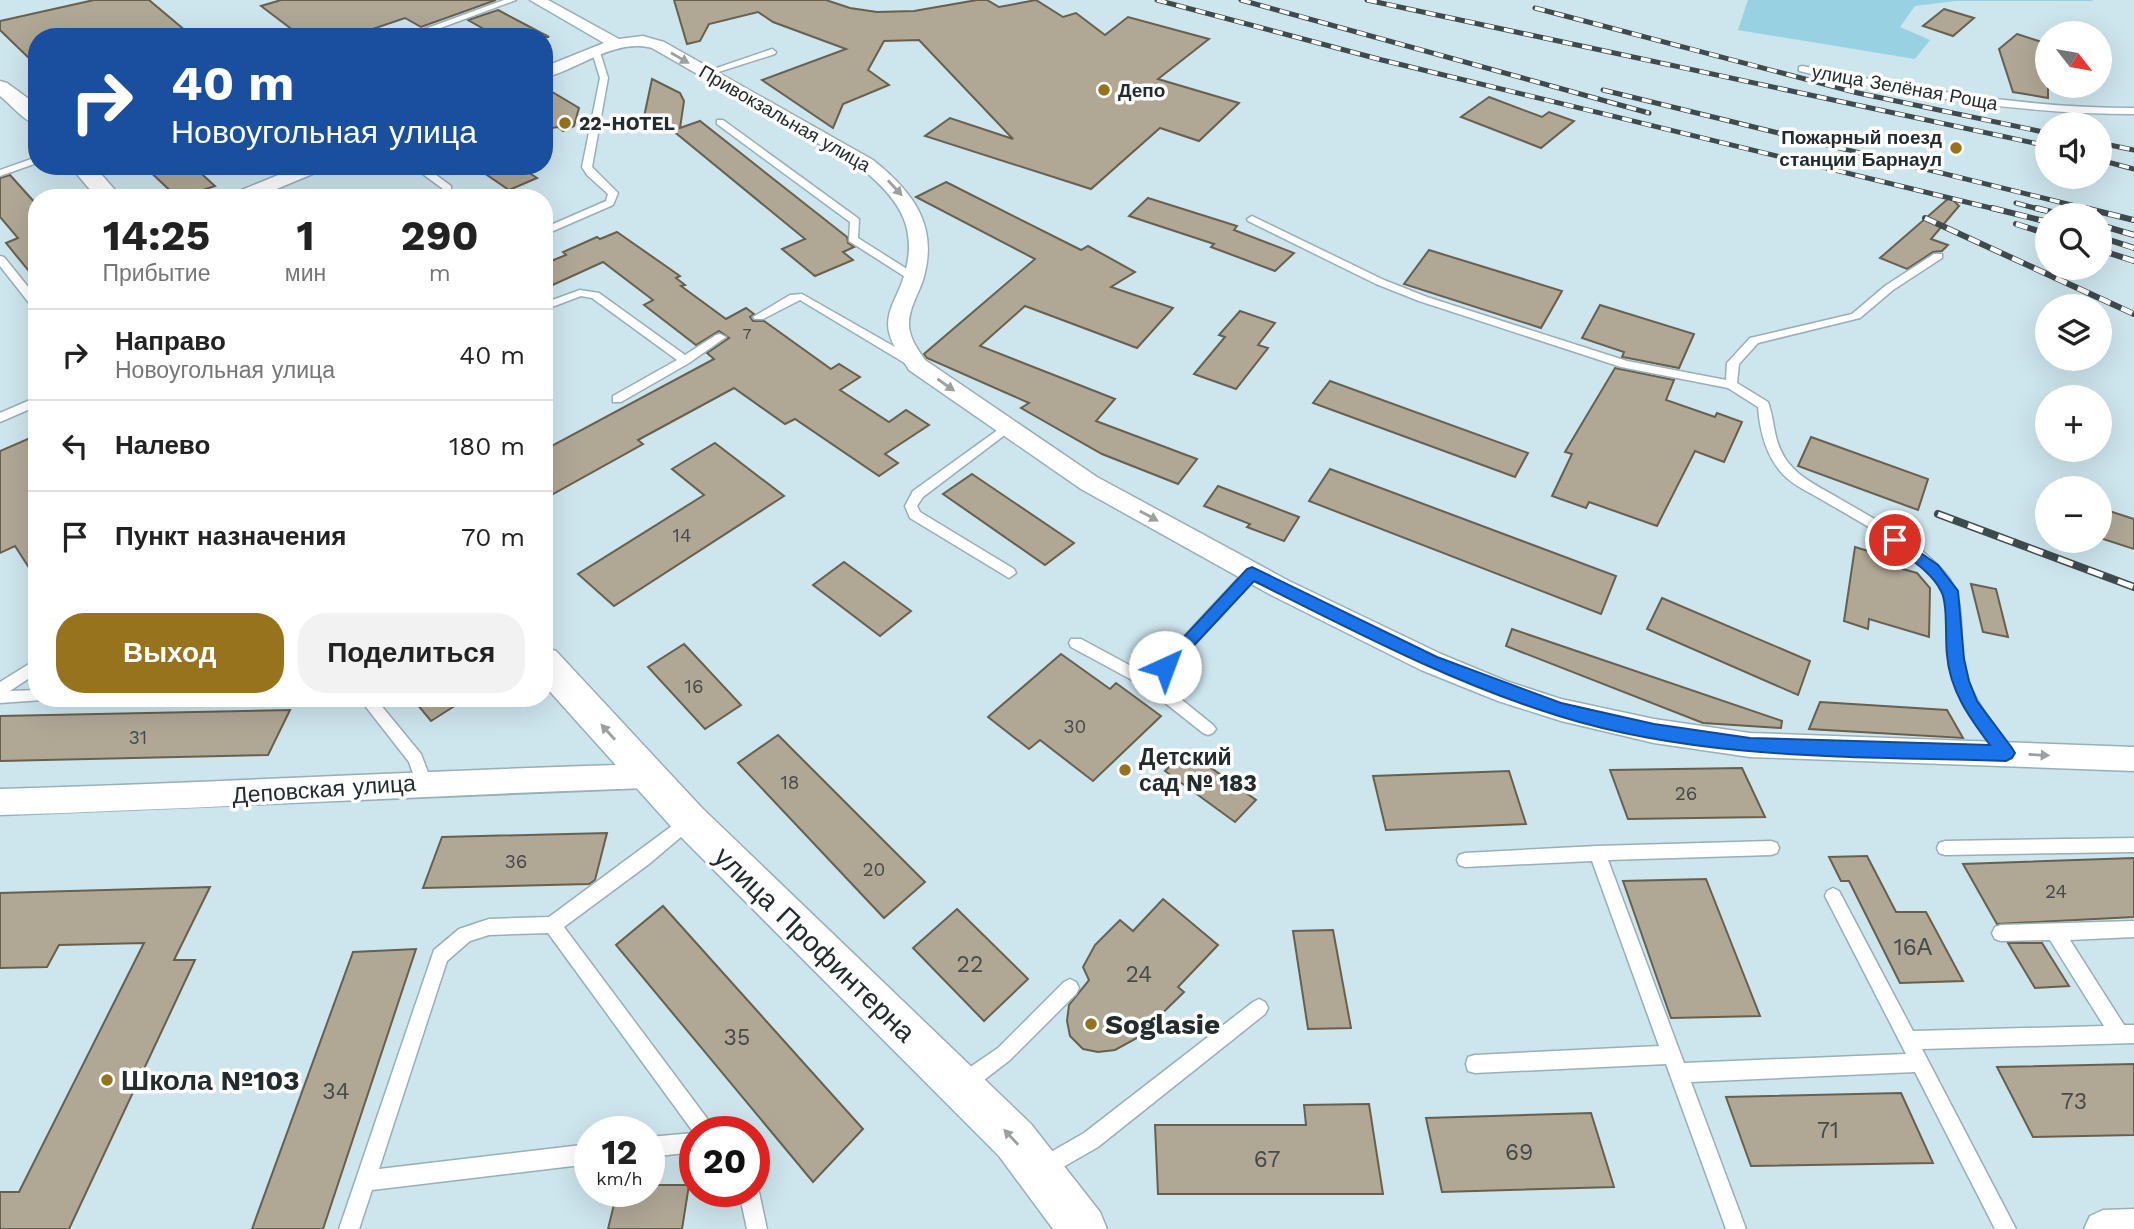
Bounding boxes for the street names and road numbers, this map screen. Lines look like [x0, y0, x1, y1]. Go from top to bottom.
street label: Привокзальная улица [695, 60, 875, 177]
street label: улица Зелёная Роща [1810, 60, 2000, 115]
street label: Деповская улица [231, 770, 417, 809]
street label: улица Профинтерна [707, 840, 922, 1049]

